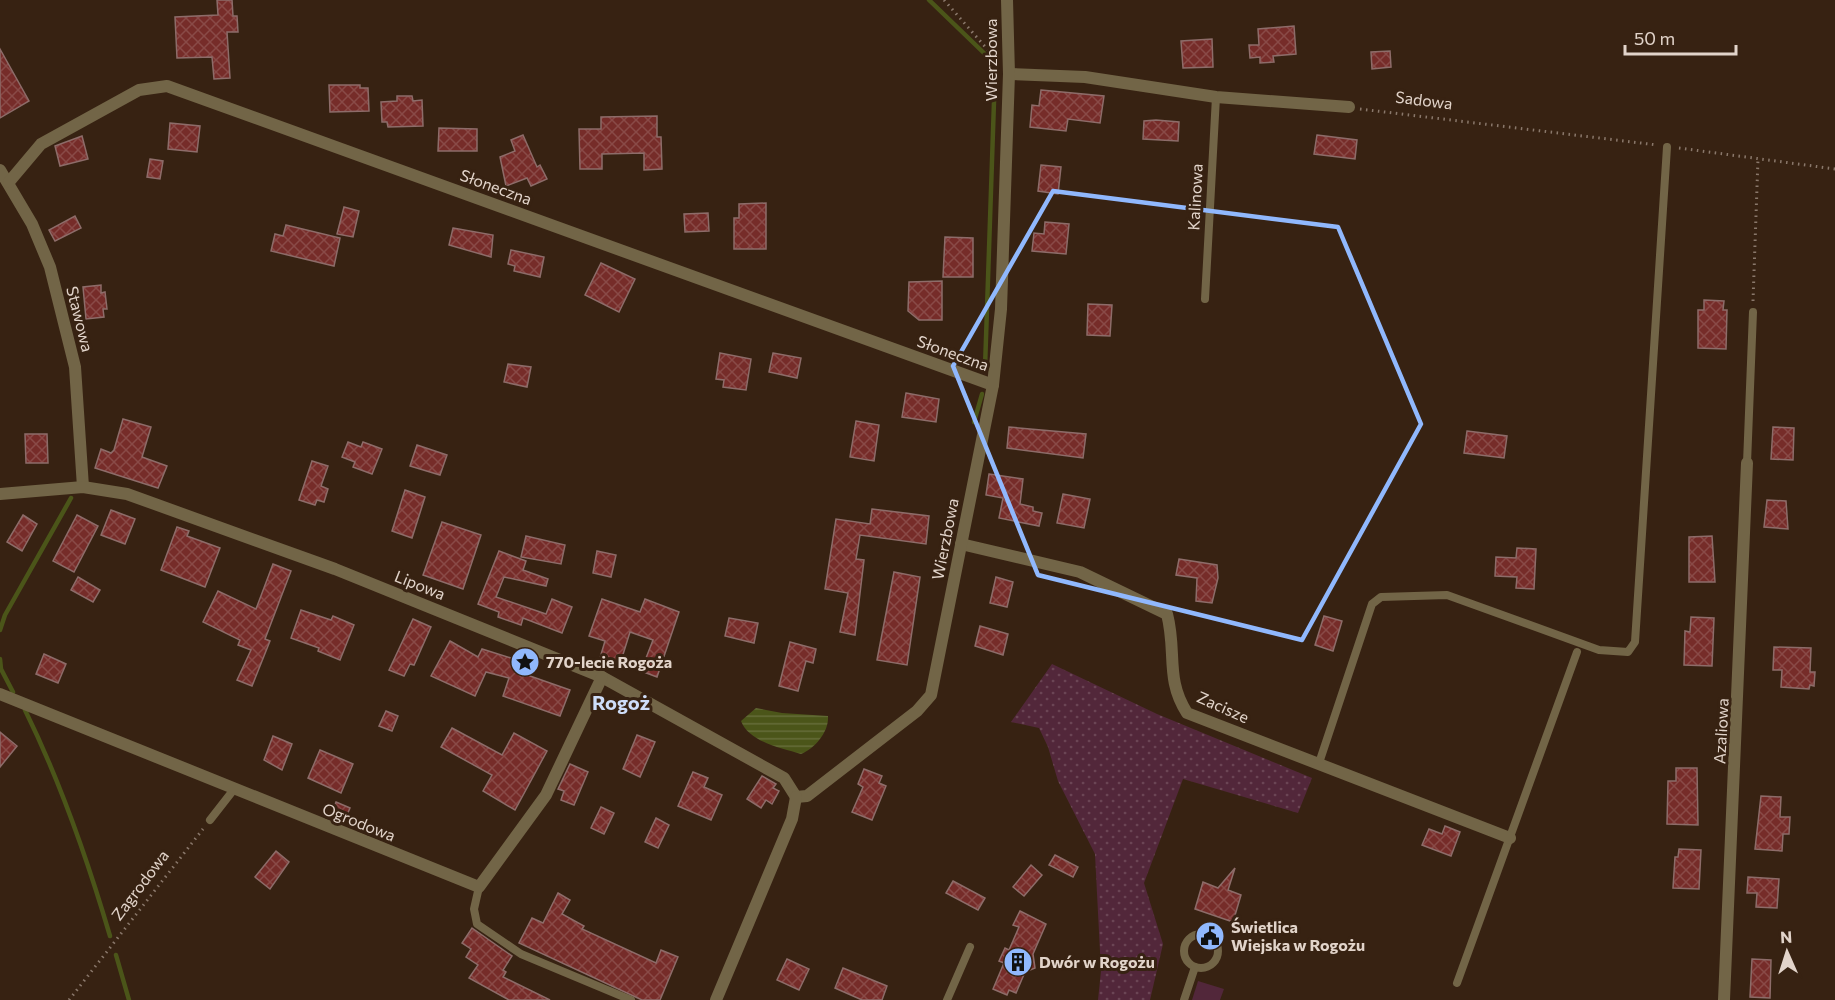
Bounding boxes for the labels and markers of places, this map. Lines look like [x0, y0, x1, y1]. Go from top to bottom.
place icon: 770-lecie Rogoża [509, 646, 541, 678]
place label: 770-lecie Rogoża [546, 652, 672, 671]
place label: Świetlica Wiejska w Rogożu [1231, 917, 1365, 954]
public building icon: Świetlica Wiejska w Rogożu [1194, 920, 1226, 952]
building icon: Dwór w Rogożu [1002, 946, 1034, 978]
place label: Dwór w Rogożu [1039, 952, 1155, 971]

